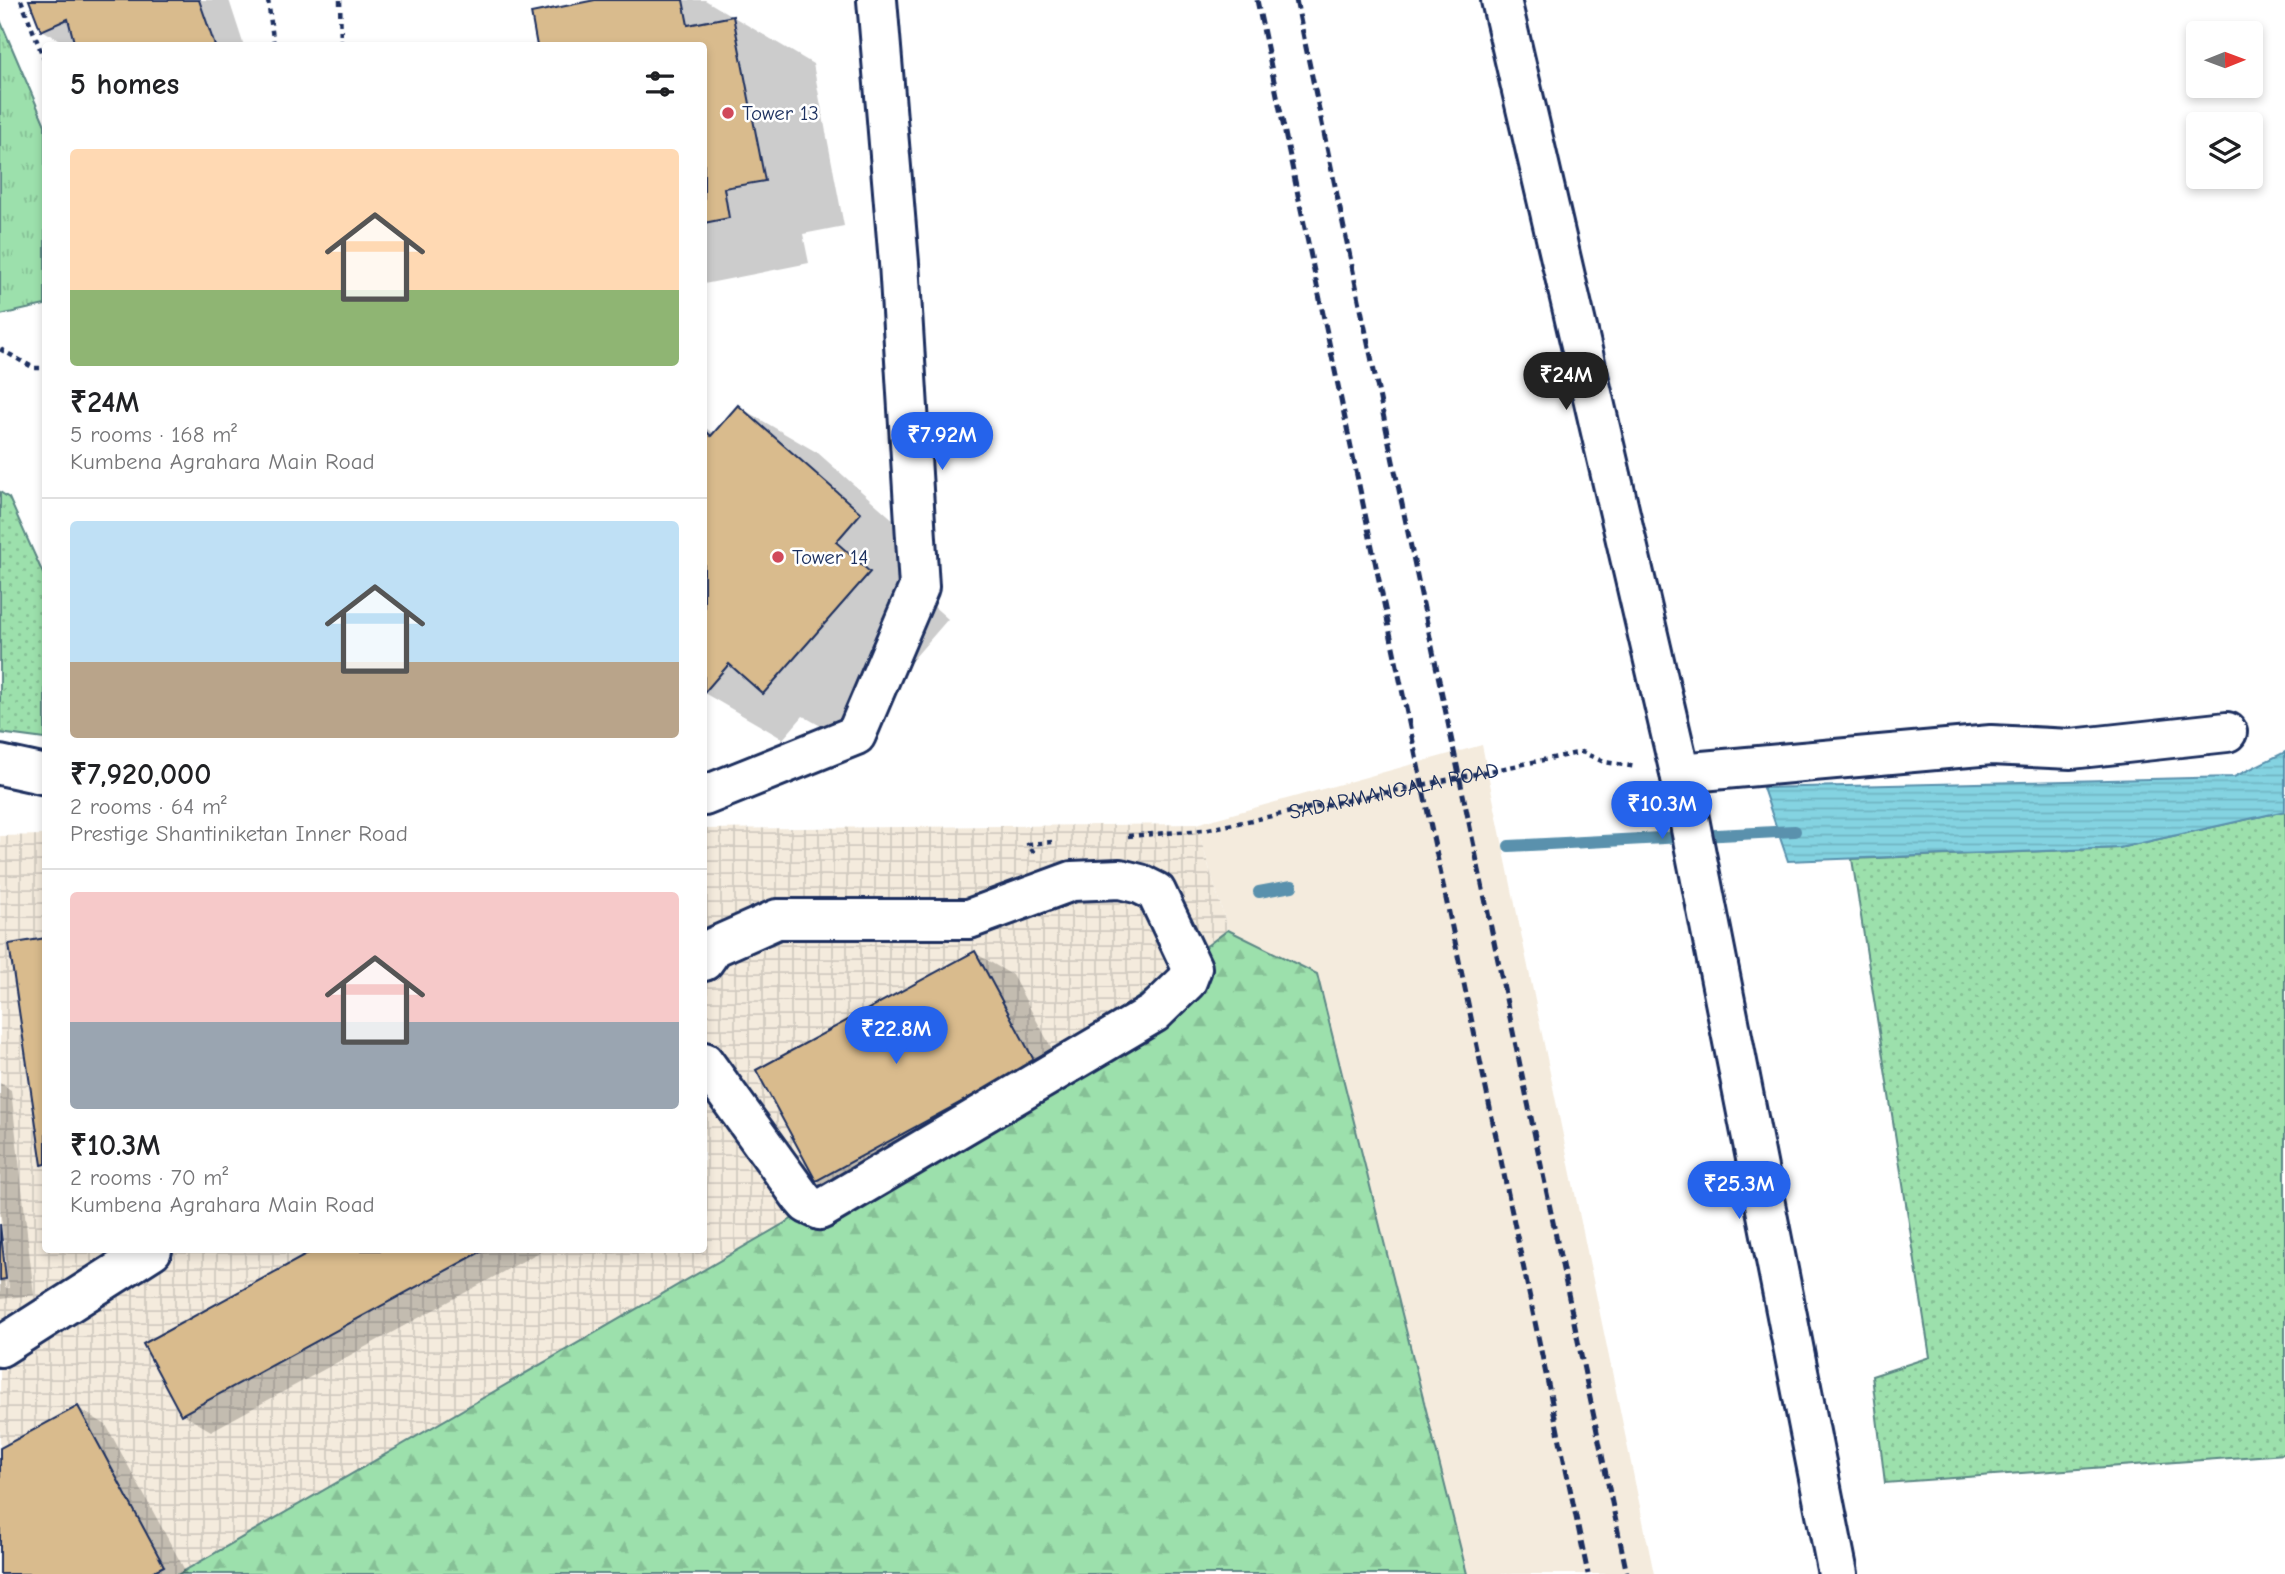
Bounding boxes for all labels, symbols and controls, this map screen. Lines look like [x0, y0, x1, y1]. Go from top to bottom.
north arrow [2186, 21, 2263, 98]
map controls [2186, 21, 2263, 189]
icon: filters [641, 65, 679, 103]
text: 5 homes [70, 67, 179, 102]
place label: Tower 13 [742, 101, 819, 125]
marker: Tower 13 [720, 105, 736, 121]
button: layers [2186, 112, 2263, 189]
icon: home [312, 194, 438, 320]
pin: ₹24M [1525, 352, 1607, 412]
text: ₹24M [1539, 361, 1593, 388]
text: ₹24M [70, 385, 139, 420]
pin: ₹7.92M [885, 412, 999, 472]
text: 5 rooms · 168 m² [70, 421, 237, 448]
text: ₹7.92M [907, 421, 977, 448]
text: Kumbena Agrahara Main Road [70, 448, 375, 475]
place label: Tower 14 [792, 545, 868, 569]
marker: Tower 14 [770, 549, 786, 565]
icon: home [312, 566, 438, 692]
text: ₹7,920,000 [70, 757, 211, 792]
street label: SADARMANGALA ROAD [1287, 757, 1501, 824]
pin: ₹10.3M [1605, 782, 1719, 841]
text: ₹10.3M [1627, 790, 1697, 817]
text: 2 rooms · 64 m² [70, 793, 227, 820]
text: Prestige Shantiniketan Inner Road [70, 820, 408, 847]
icon: home [312, 937, 438, 1063]
pin: ₹22.8M [839, 1006, 953, 1066]
text: ₹22.8M [861, 1015, 931, 1042]
text: ₹10.3M [70, 1128, 161, 1163]
pin: ₹25.3M [1682, 1162, 1796, 1221]
text: 2 rooms · 70 m² [70, 1164, 228, 1191]
text: ₹25.3M [1704, 1170, 1774, 1197]
text: Kumbena Agrahara Main Road [70, 1191, 375, 1218]

